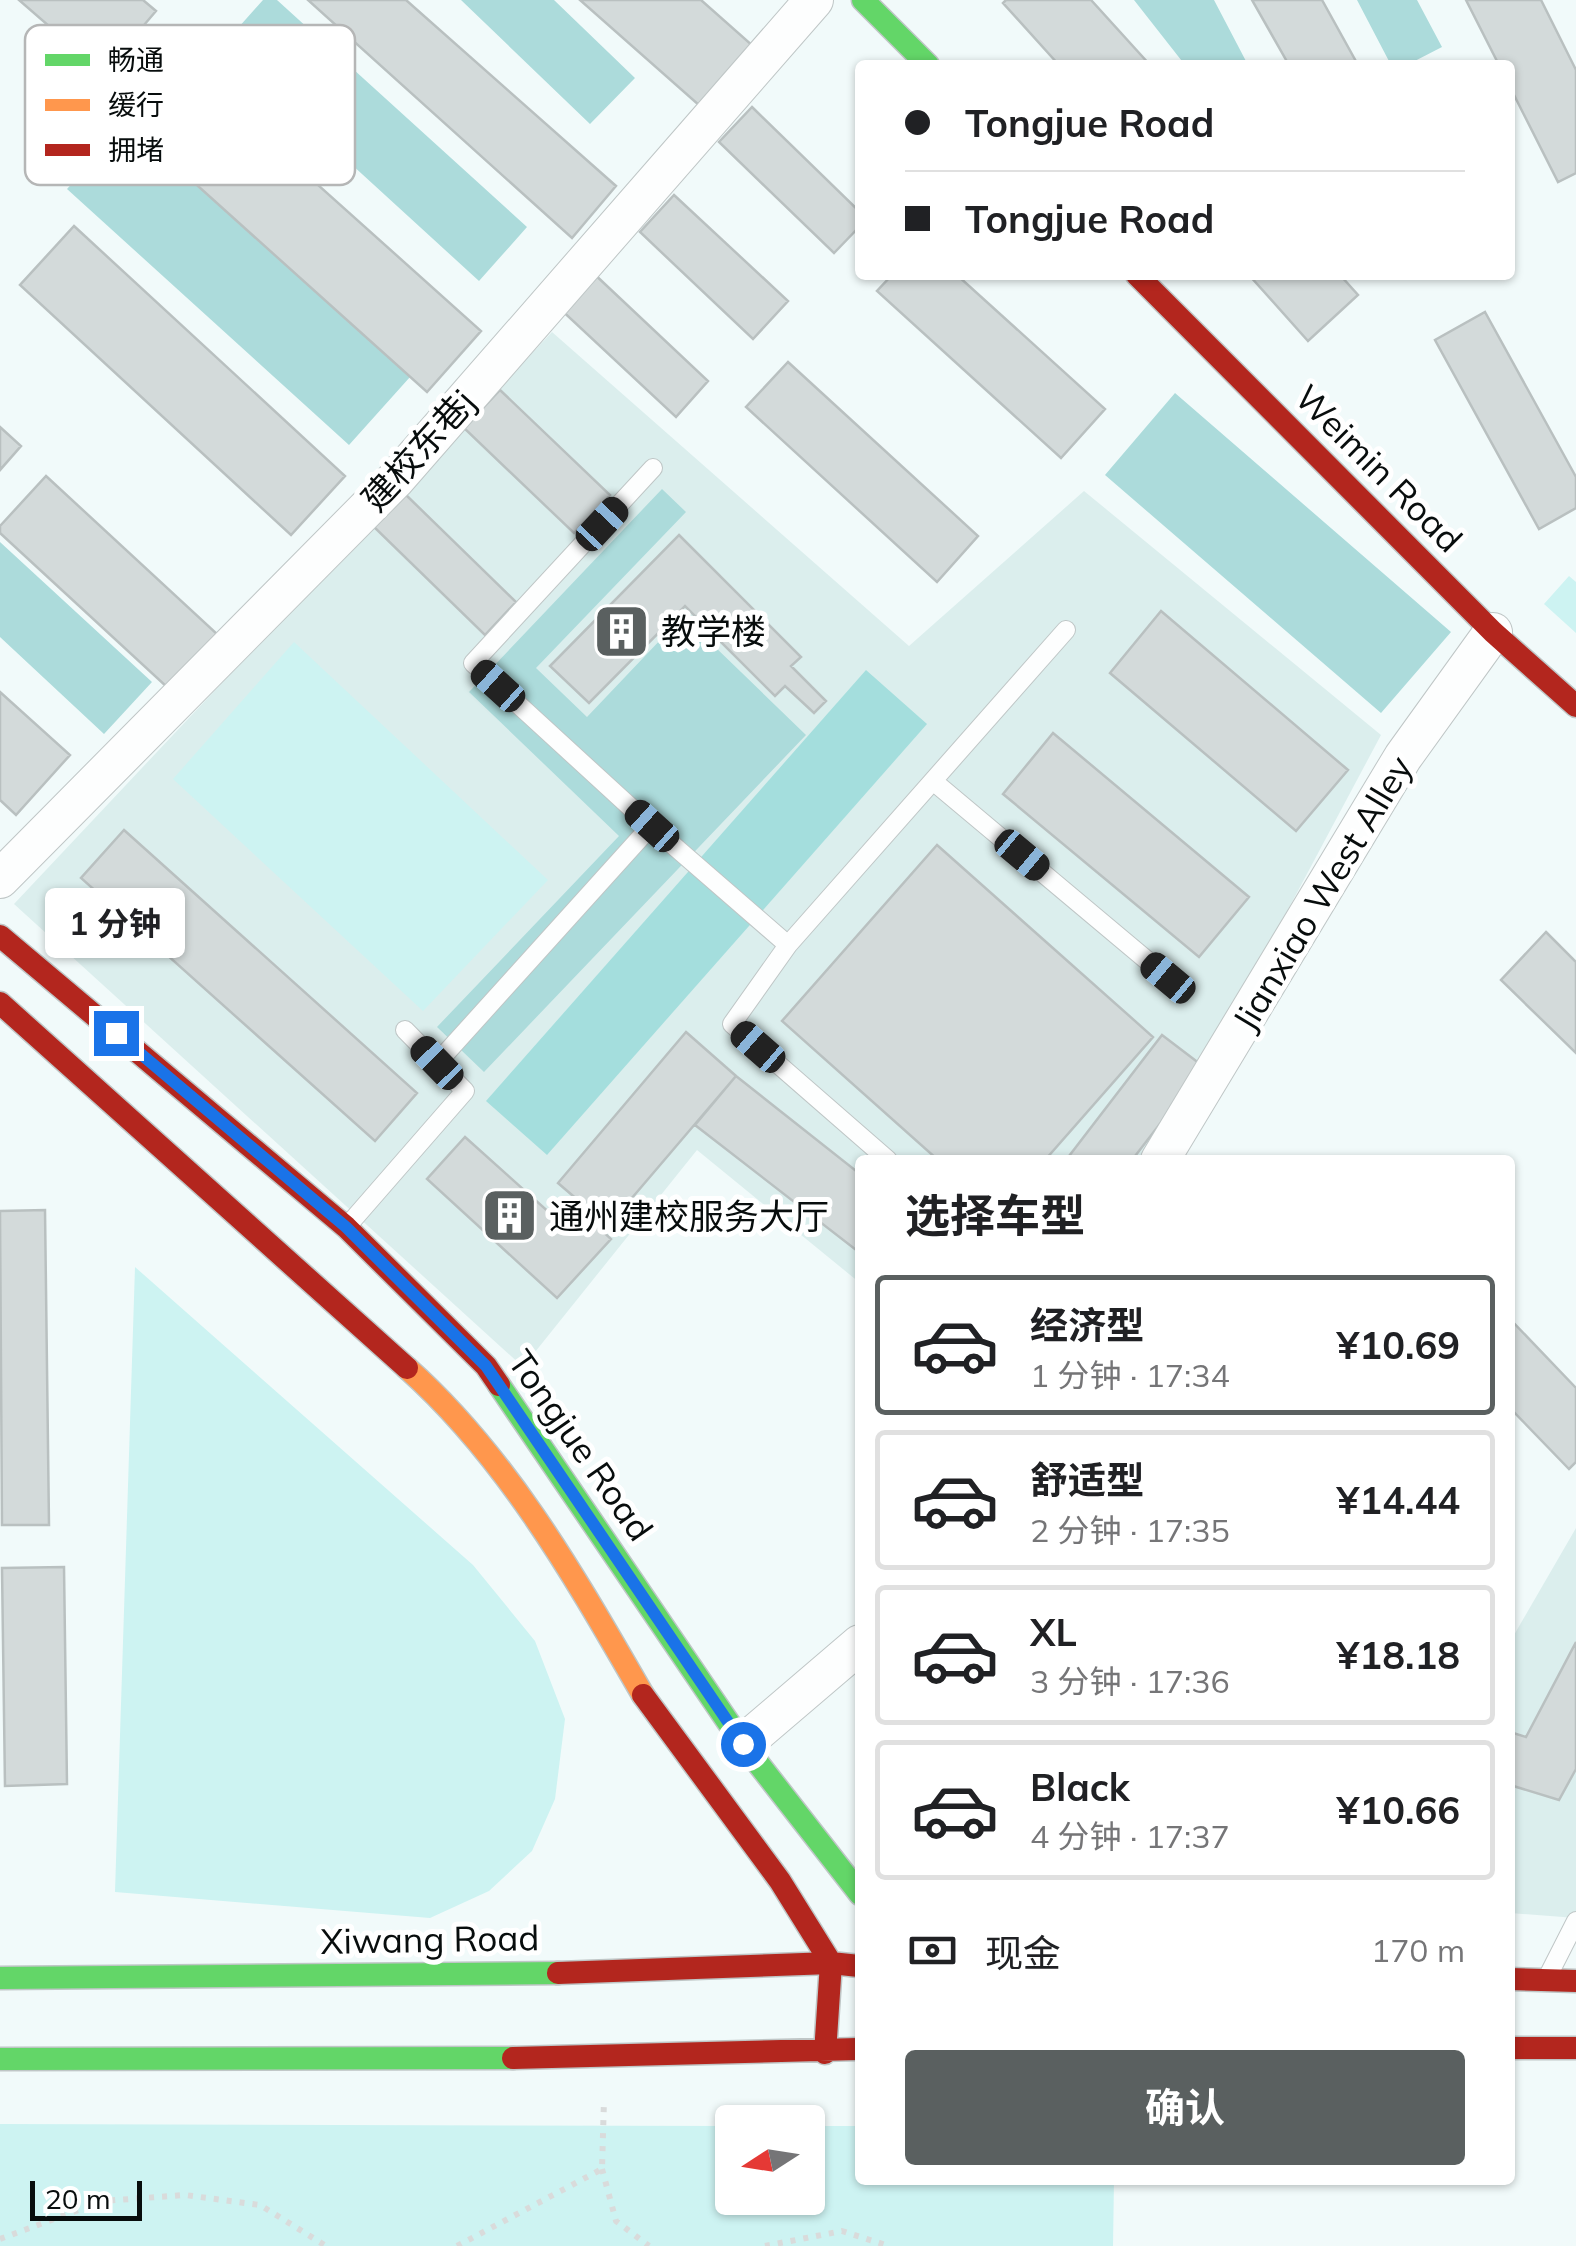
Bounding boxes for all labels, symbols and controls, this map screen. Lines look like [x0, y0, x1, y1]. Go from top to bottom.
legend [25, 25, 355, 185]
text: 畅通 [108, 42, 164, 77]
text: 缓行 [108, 87, 164, 122]
text: Tongjue Road [965, 99, 1214, 147]
text: 拥堵 [108, 132, 164, 167]
text: Tongjue Road [965, 195, 1214, 243]
street label: Weimin Road [1286, 375, 1472, 561]
street label: 建校东巷j [352, 380, 484, 520]
car [571, 492, 633, 556]
building icon: 教学楼 [592, 601, 652, 661]
place label: 教学楼 [661, 609, 766, 653]
car [466, 655, 530, 717]
street label: Jianxiao West Alley [1223, 747, 1422, 1038]
car [620, 795, 684, 857]
car [989, 824, 1055, 886]
callout: 1 分钟 [46, 888, 186, 958]
text: 1 分钟 [69, 903, 161, 943]
car [1135, 947, 1201, 1009]
route end [94, 1011, 139, 1056]
car [726, 1016, 790, 1078]
car [405, 1031, 469, 1095]
building icon: 通州建校服务大厅 [480, 1186, 540, 1246]
text: 选择车型 [905, 1187, 1085, 1243]
place label: 通州建校服务大厅 [549, 1194, 829, 1238]
icon: car [910, 1300, 1000, 1390]
text: 经济型 [1030, 1301, 1144, 1349]
text: ¥10.69 [1337, 1321, 1460, 1369]
street label: Tongjue Road [499, 1341, 663, 1549]
text: 1 分钟 · 17:34 [1030, 1355, 1230, 1395]
icon: car [910, 1455, 1000, 1545]
text: 舒适型 [1030, 1456, 1144, 1504]
text: ¥14.44 [1337, 1476, 1460, 1524]
text: 2 分钟 · 17:35 [1030, 1510, 1230, 1550]
text: XL [1030, 1608, 1077, 1656]
icon: car [910, 1610, 1000, 1700]
text: ¥18.18 [1337, 1631, 1460, 1679]
text: 3 分钟 · 17:36 [1030, 1661, 1230, 1701]
route start [721, 1722, 766, 1767]
text: Black [1030, 1763, 1130, 1811]
icon: car [910, 1765, 1000, 1855]
text: ¥10.66 [1337, 1786, 1460, 1834]
text: 4 分钟 · 17:37 [1030, 1816, 1230, 1856]
street label: Xiwang Road [320, 1915, 540, 1963]
icon: cash [905, 1923, 960, 1978]
text: 现金 [985, 1929, 1061, 1977]
text: 170 m [1371, 1930, 1465, 1970]
button: 确认 [905, 2050, 1465, 2165]
north arrow [715, 2105, 825, 2215]
map controls [715, 2105, 825, 2215]
scale bar [30, 2176, 142, 2220]
text: 20 m [45, 2181, 111, 2216]

